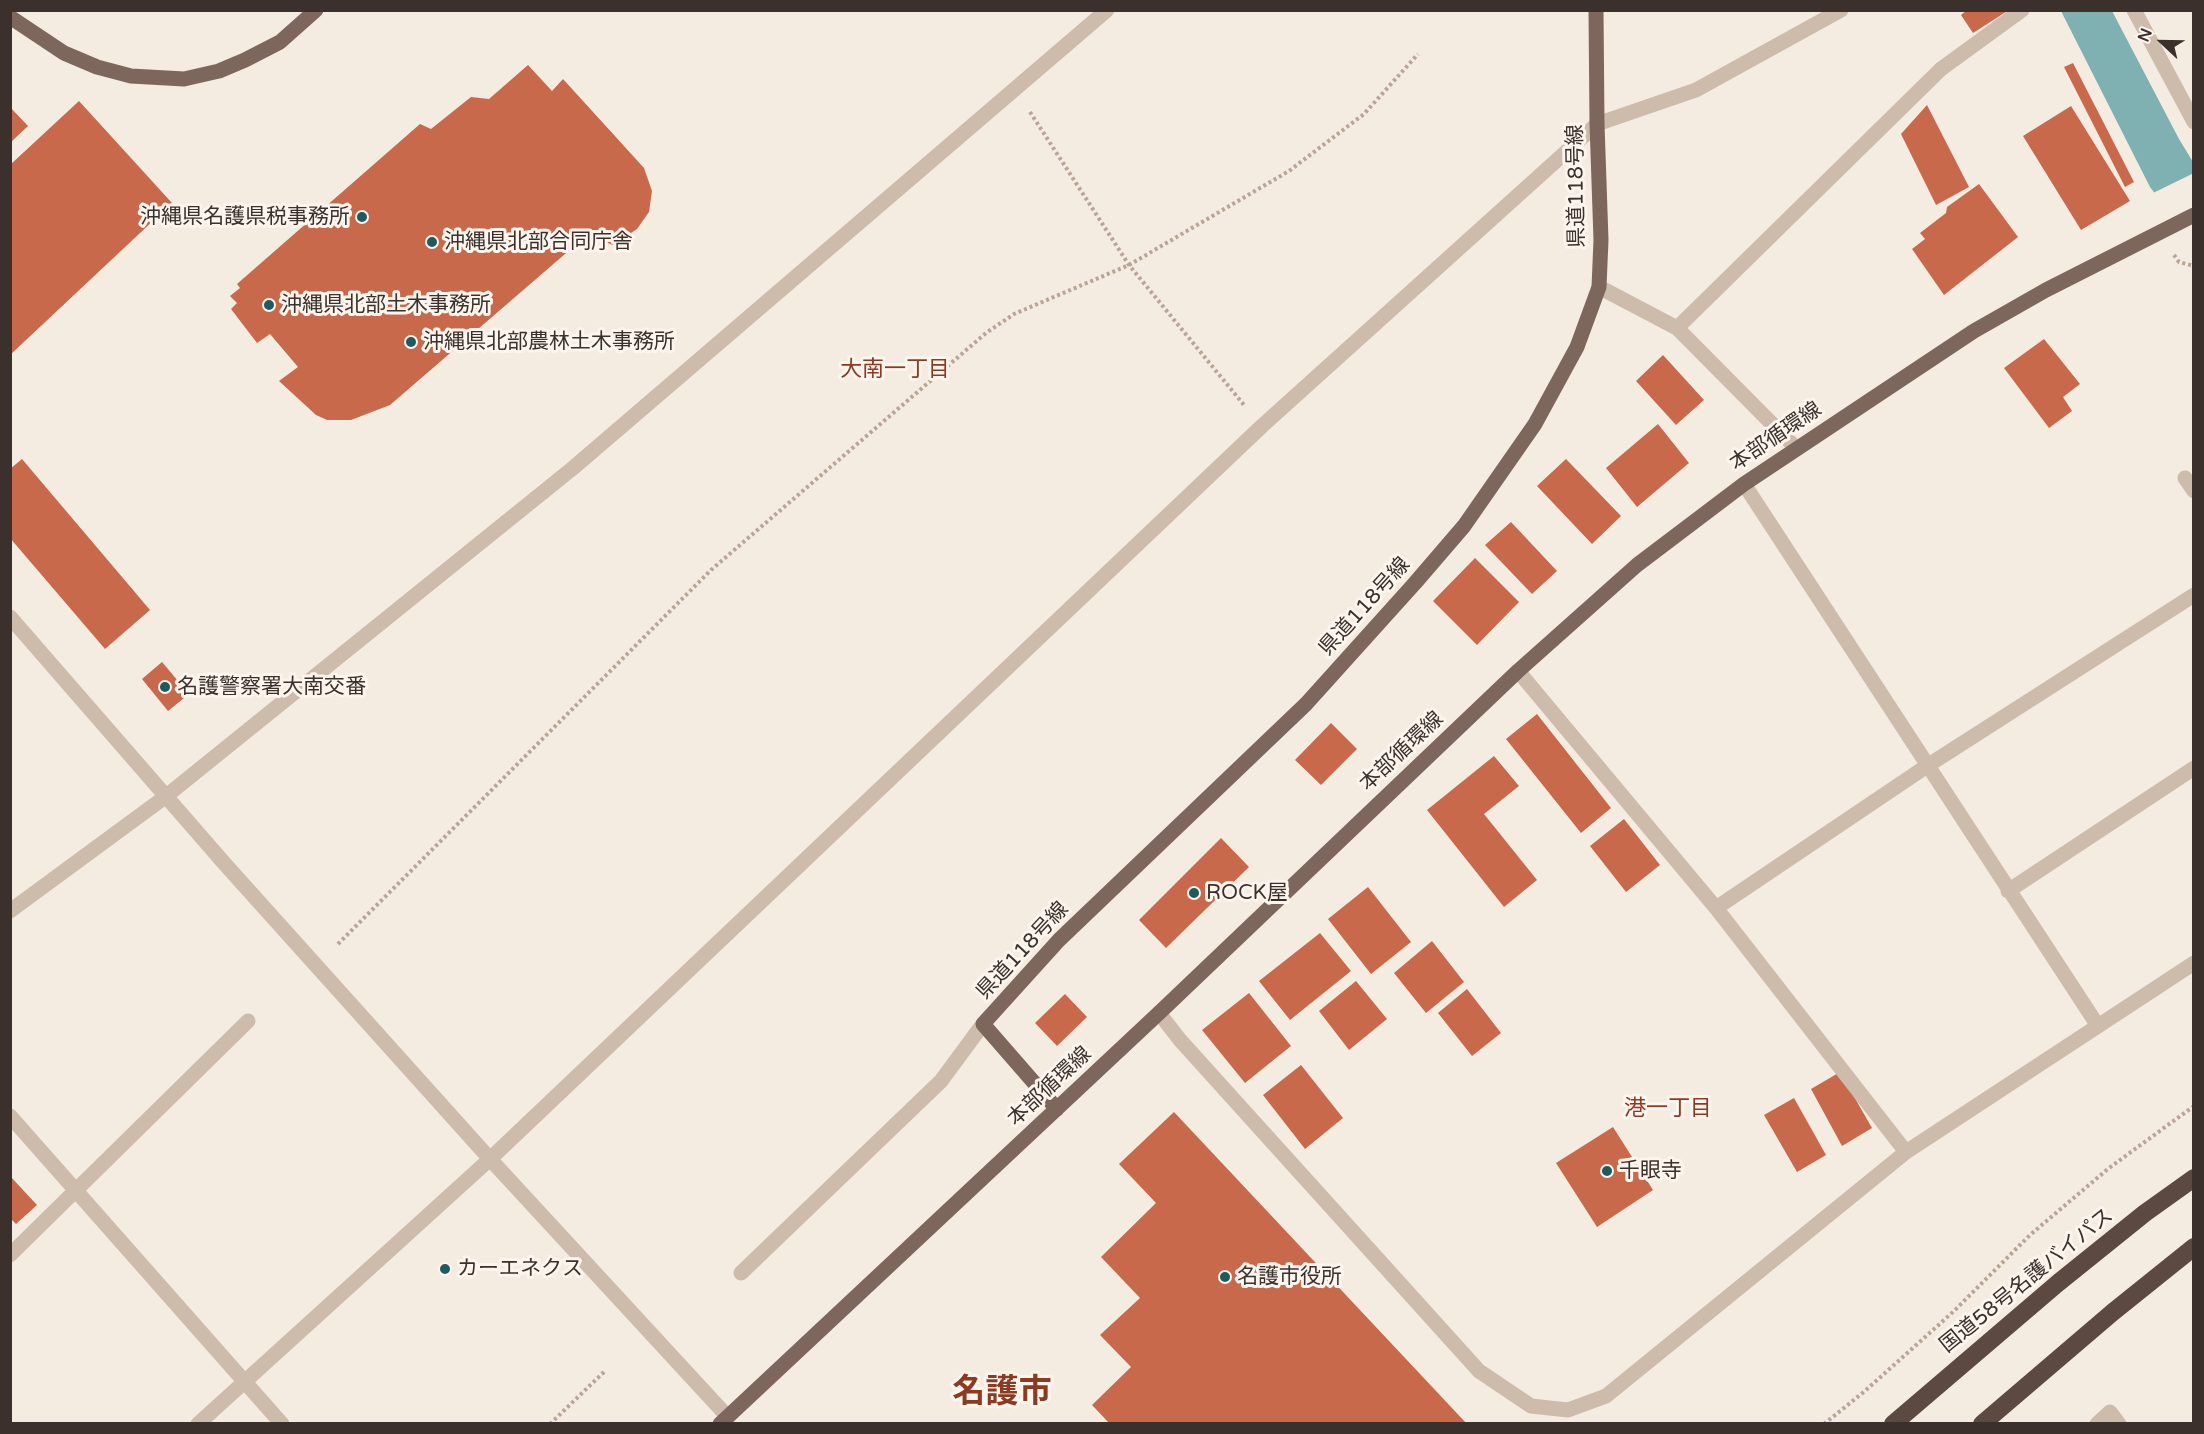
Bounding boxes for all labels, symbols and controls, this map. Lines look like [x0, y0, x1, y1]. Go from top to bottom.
north arrow [2132, 12, 2192, 72]
text: N [2134, 26, 2157, 45]
street label: 県道118号線 [1563, 124, 1591, 248]
place label: 沖縄県名護県税事務所 [140, 204, 350, 230]
marker: 沖縄県名護県税事務所 [355, 210, 369, 224]
place label: 沖縄県北部合同庁舎 [444, 229, 633, 255]
marker: 沖縄県北部合同庁舎 [425, 235, 439, 249]
place label: 沖縄県北部土木事務所 [281, 292, 491, 318]
marker: 沖縄県北部土木事務所 [262, 298, 276, 312]
place label: 沖縄県北部農林土木事務所 [423, 329, 675, 355]
marker: 沖縄県北部農林土木事務所 [404, 335, 418, 349]
district label: 大南一丁目 [840, 357, 950, 383]
street label: 本部循環線 [1725, 397, 1827, 477]
street label: 県道118号線 [1314, 553, 1416, 661]
place label: 名護警察署大南交番 [177, 674, 366, 700]
marker: 名護警察署大南交番 [158, 680, 172, 694]
street label: 本部循環線 [1355, 707, 1449, 797]
place label: ROCK屋 [1206, 880, 1288, 906]
marker: ROCK屋 [1187, 886, 1201, 900]
street label: 県道118号線 [972, 897, 1074, 1005]
street label: 本部循環線 [1003, 1042, 1097, 1132]
district label: 港一丁目 [1624, 1096, 1712, 1122]
place label: 千眼寺 [1619, 1158, 1682, 1184]
marker: 千眼寺 [1600, 1164, 1614, 1178]
street label: 国道58号名護バイパス [1935, 1203, 2119, 1359]
place label: カーエネクス [457, 1256, 583, 1282]
marker: カーエネクス [438, 1262, 452, 1276]
place label: 名護市役所 [1237, 1264, 1342, 1290]
marker: 名護市役所 [1218, 1270, 1232, 1284]
district label: 名護市 [953, 1373, 1051, 1413]

